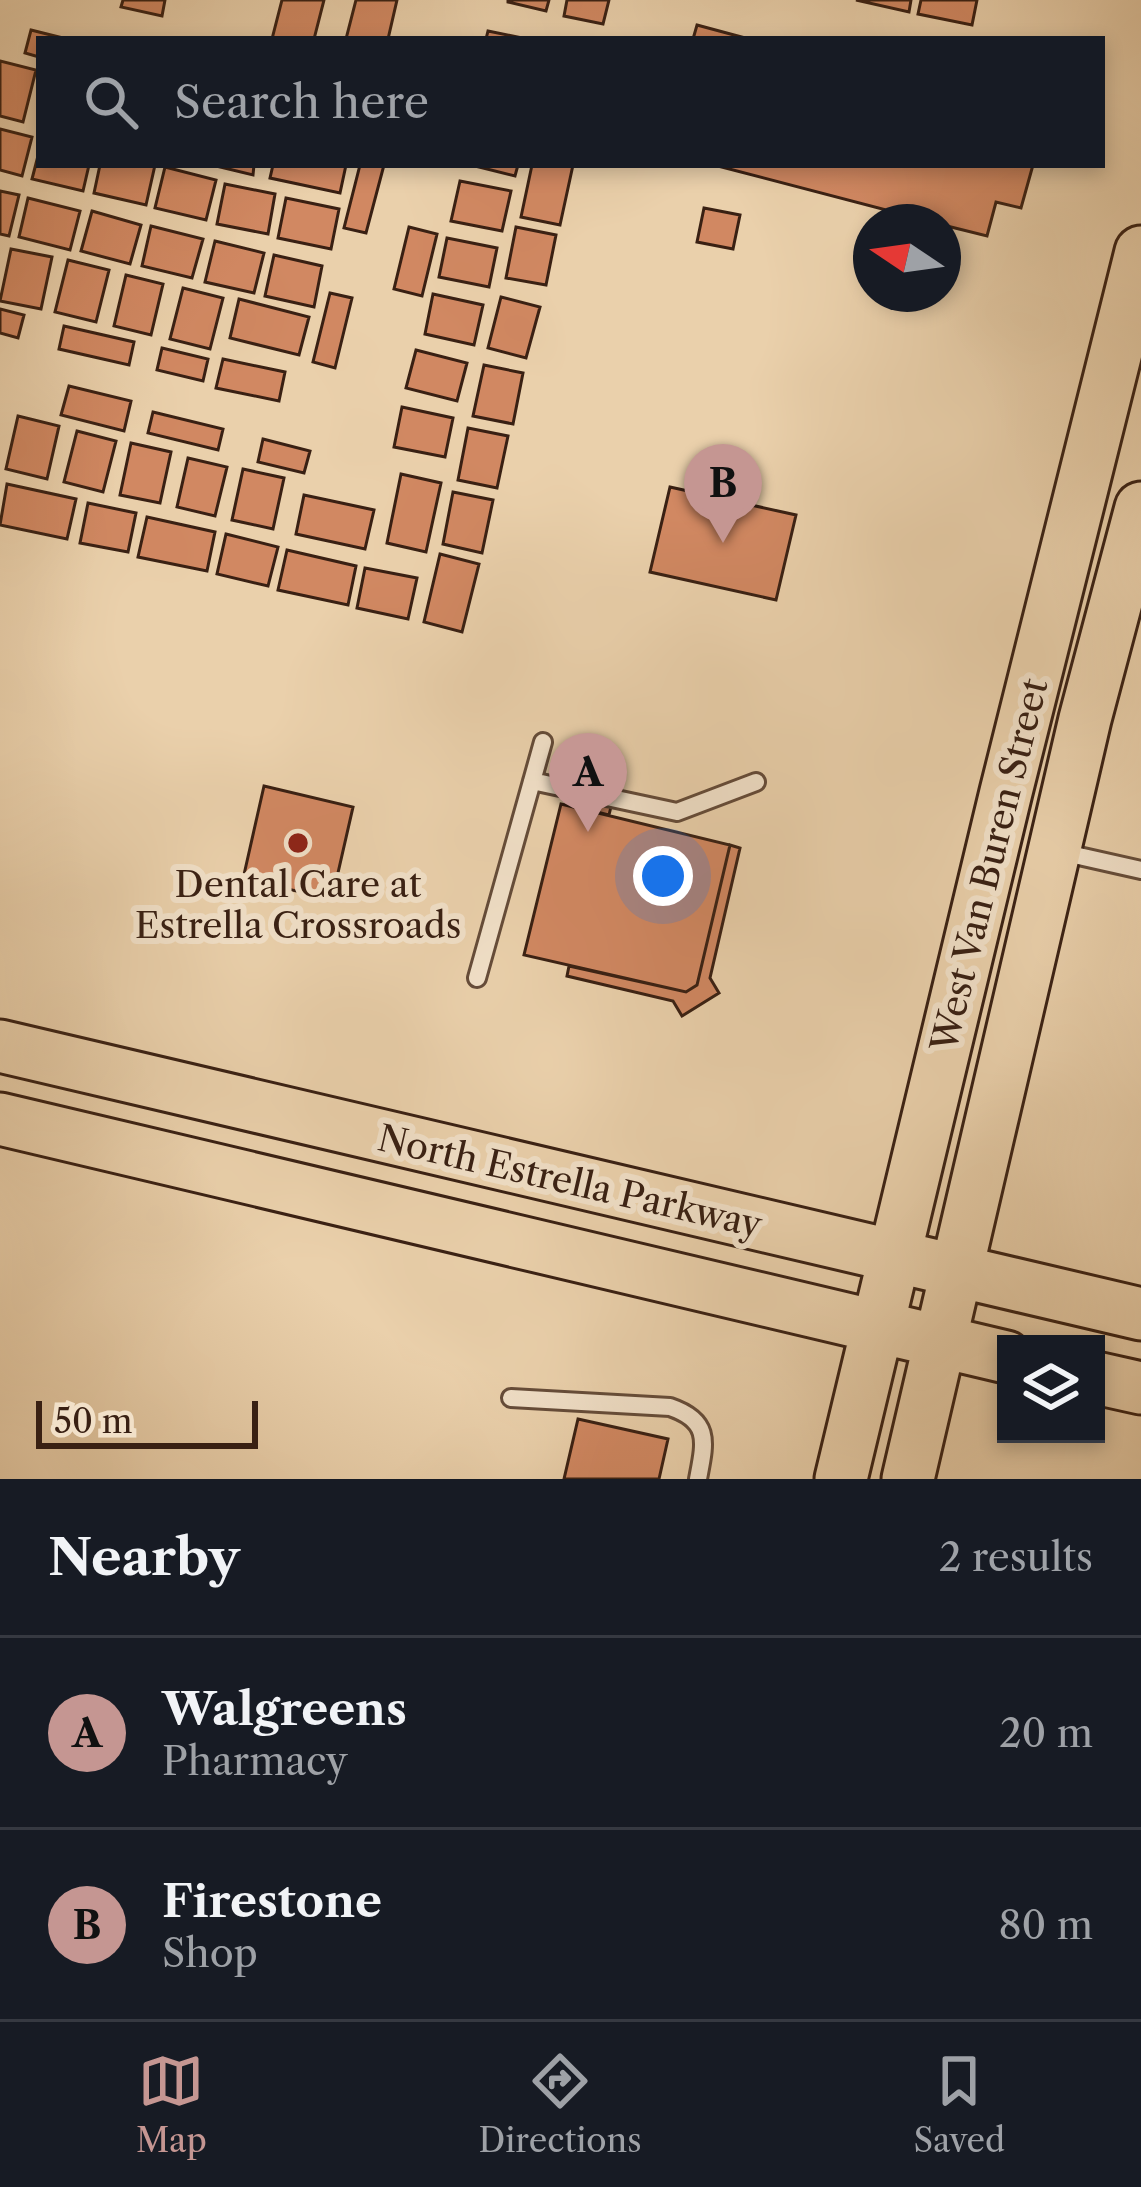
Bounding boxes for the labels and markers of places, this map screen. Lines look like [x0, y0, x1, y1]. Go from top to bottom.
pin: B [684, 444, 762, 543]
pin: A [549, 733, 627, 832]
marker: Dental Care at Estrella Crossroads [285, 830, 311, 856]
place label: Dental Care at Estrella Crossroads [135, 862, 461, 947]

